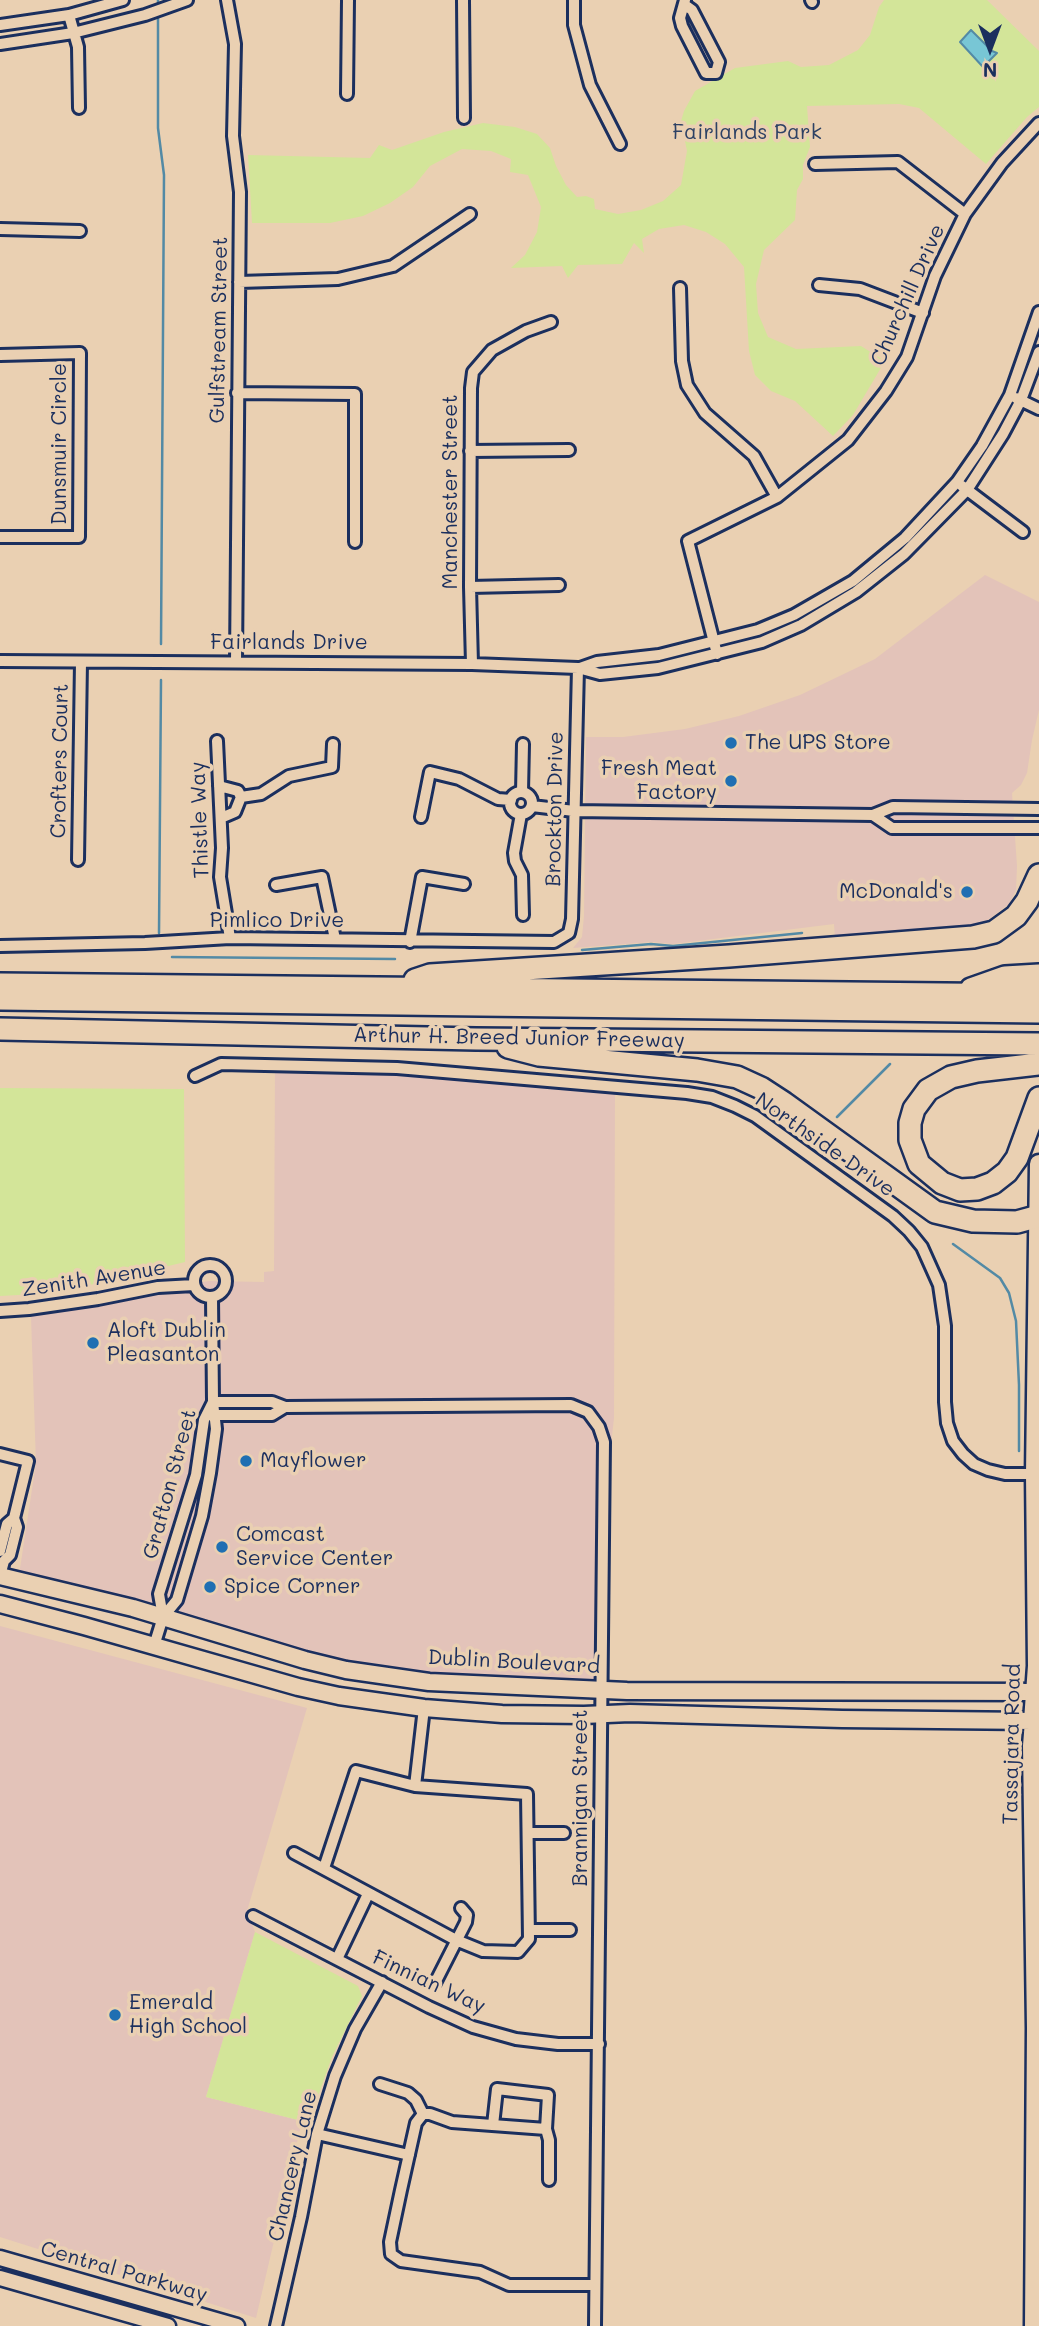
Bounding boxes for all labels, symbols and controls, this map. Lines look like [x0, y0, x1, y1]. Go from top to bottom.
north arrow [955, 14, 1025, 84]
text: N [983, 58, 997, 83]
park label: Fairlands Park [672, 120, 822, 146]
street label: Churchill Drive [866, 220, 950, 370]
street label: Gulfstream Street [205, 236, 233, 424]
street label: Dunsmuir Circle [47, 363, 73, 525]
street label: Manchester Street [438, 394, 464, 590]
street label: Fairlands Drive [210, 630, 368, 656]
street label: Crofters Court [46, 684, 74, 838]
place label: The UPS Store [745, 730, 891, 756]
street label: Brockton Drive [541, 731, 569, 887]
marker: The UPS Store [723, 735, 739, 751]
place label: Fresh Meat Factory [601, 756, 717, 806]
street label: Thistle Way [185, 761, 215, 879]
marker: Fresh Meat Factory [723, 773, 739, 789]
place label: McDonald's [839, 879, 953, 905]
marker: McDonald's [959, 884, 975, 900]
street label: Pimlico Drive [210, 908, 344, 934]
street label: Arthur H. Breed Junior Freeway [353, 1023, 685, 1053]
street label: Northside Drive [750, 1087, 900, 1203]
street label: Zenith Avenue [20, 1255, 168, 1303]
place label: Aloft Dublin Pleasanton [107, 1318, 226, 1368]
marker: Aloft Dublin Pleasanton [85, 1335, 101, 1351]
street label: Grafton Street [138, 1406, 202, 1562]
place label: Mayflower [260, 1448, 367, 1474]
marker: Mayflower [238, 1453, 254, 1469]
place label: Comcast Service Center [236, 1522, 393, 1572]
marker: Comcast Service Center [214, 1539, 230, 1555]
place label: Spice Corner [224, 1574, 360, 1600]
marker: Spice Corner [202, 1579, 218, 1595]
street label: Dublin Boulevard [427, 1645, 601, 1679]
street label: Tassajara Road [998, 1663, 1026, 1825]
street label: Brannigan Street [568, 1710, 594, 1886]
street label: Finnian Way [368, 1945, 490, 2019]
place label: Emerald High School [129, 1990, 247, 2040]
marker: Emerald High School [107, 2007, 123, 2023]
street label: Chancery Lane [263, 2088, 323, 2244]
street label: Central Parkway [38, 2236, 210, 2308]

